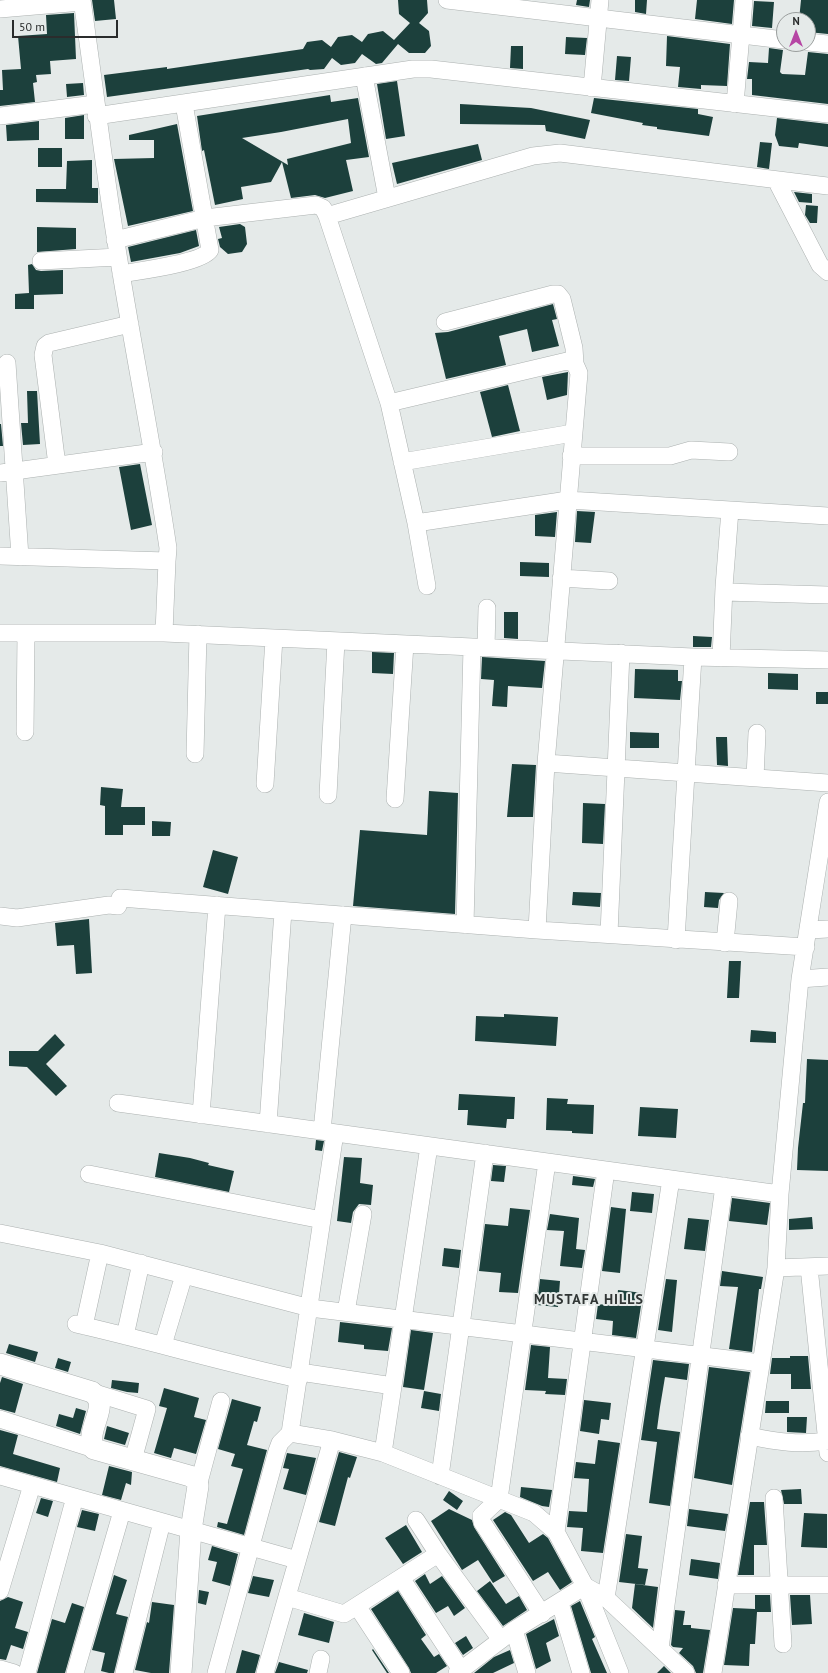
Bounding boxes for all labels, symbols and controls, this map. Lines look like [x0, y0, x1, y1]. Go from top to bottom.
scale bar [14, 12, 120, 38]
north arrow [776, 12, 816, 52]
text: N [792, 14, 800, 28]
text: 50 m [19, 19, 45, 34]
district label: MUSTAFA HILLS [534, 1292, 644, 1308]

